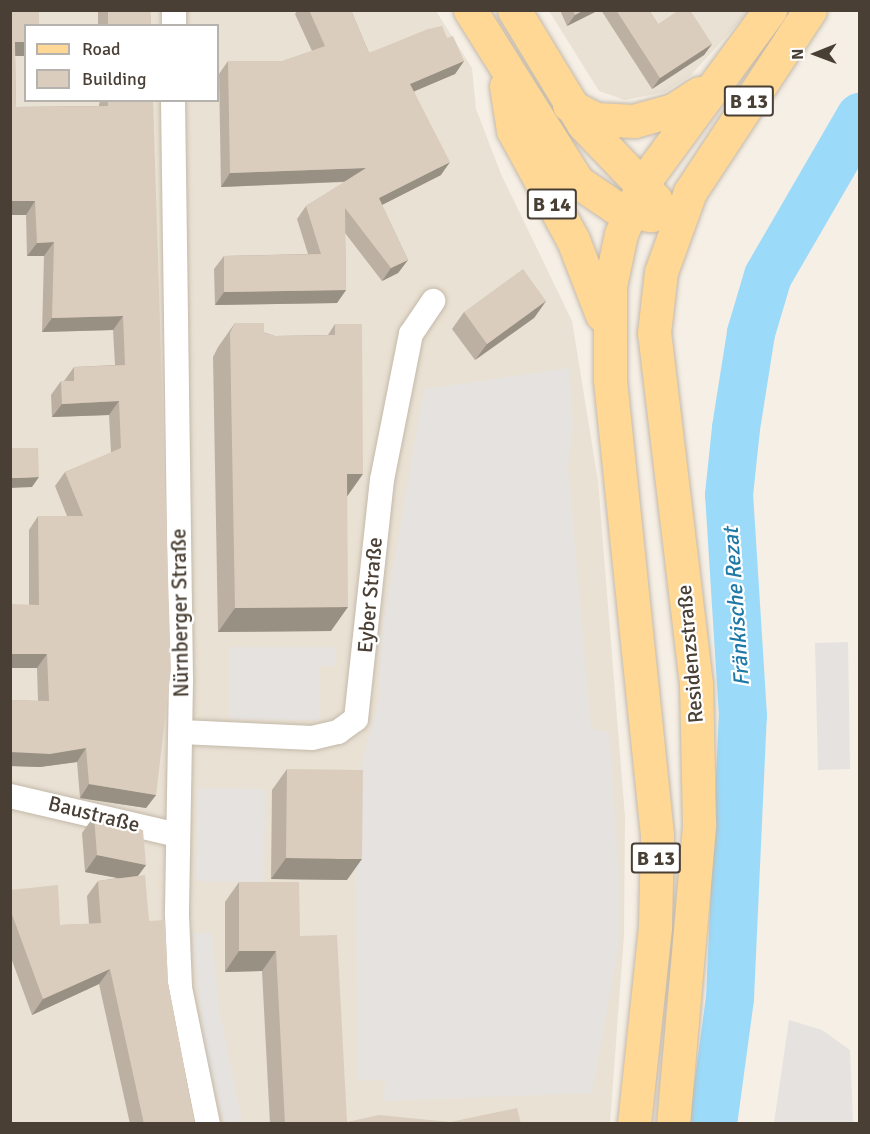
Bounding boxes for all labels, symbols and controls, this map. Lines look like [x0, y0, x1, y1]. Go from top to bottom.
legend [24, 24, 219, 102]
north arrow [786, 24, 846, 84]
text: Road [82, 38, 121, 60]
text: N [788, 49, 808, 60]
text: Building [82, 68, 146, 90]
road number: B 13 [724, 84, 774, 118]
road number: B 14 [526, 187, 578, 221]
water label: Fränkische Rezat [717, 527, 755, 687]
street label: Nürnberger Straße [166, 528, 194, 698]
street label: Eyber Straße [352, 536, 388, 654]
street label: Residenzstraße [671, 584, 709, 724]
street label: Baustraße [46, 790, 142, 838]
road number: B 13 [630, 841, 682, 875]

